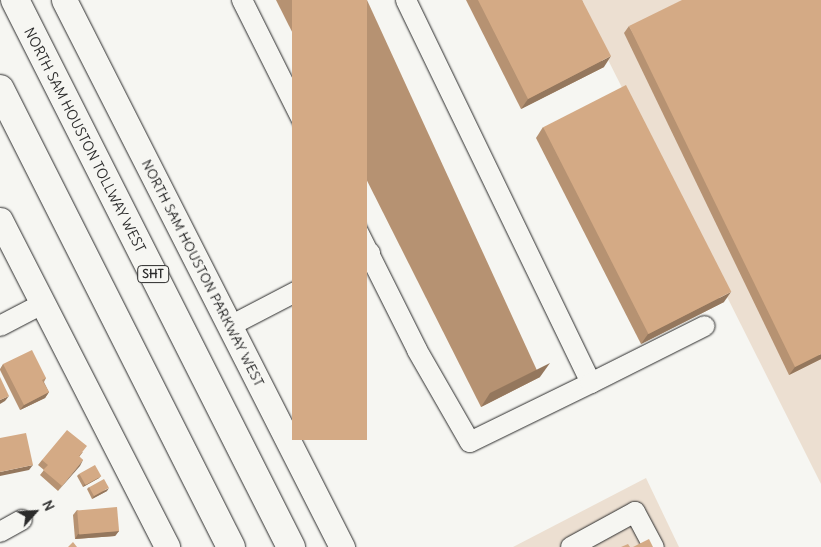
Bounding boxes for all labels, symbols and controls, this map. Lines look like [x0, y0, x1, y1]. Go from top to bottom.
street label: NORTH SAM HOUSTON TOLLWAY WEST [21, 25, 149, 255]
street label: NORTH SAM HOUSTON PARKWAY WEST [138, 157, 268, 389]
road number: SHT [137, 264, 169, 284]
north arrow [10, 487, 60, 537]
text: N [38, 497, 59, 514]

